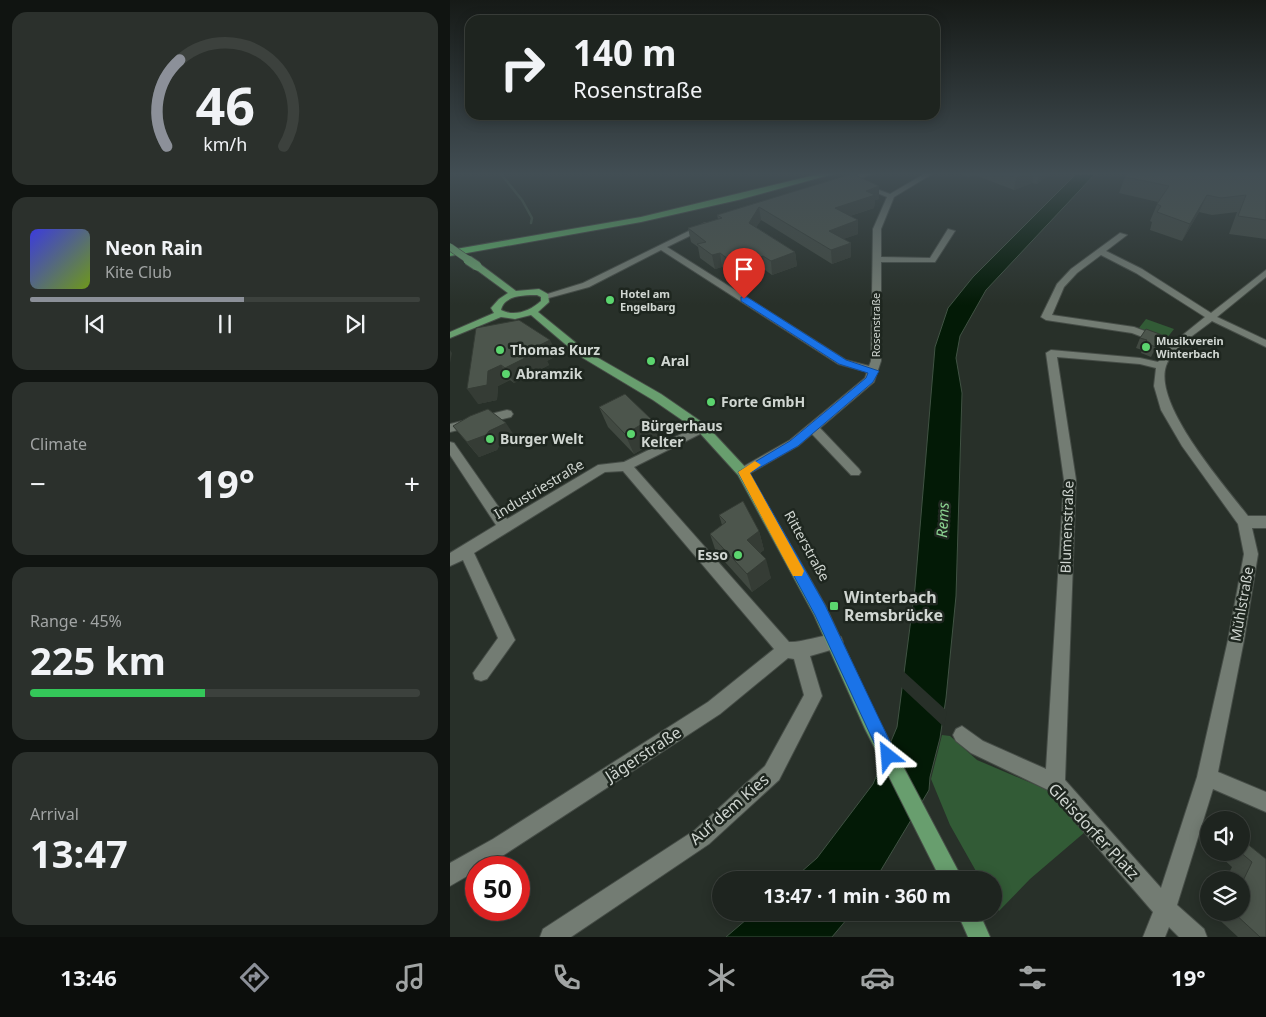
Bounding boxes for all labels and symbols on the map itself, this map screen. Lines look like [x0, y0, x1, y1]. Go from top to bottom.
pin [723, 248, 765, 299]
place label: Hotel am Engelbarg [620, 286, 675, 314]
street label: Rosenstraße [868, 293, 883, 357]
marker: Hotel am Engelbarg [604, 294, 616, 306]
place label: Musikverein Winterbach [1156, 333, 1224, 361]
place label: Thomas Kurz [510, 340, 600, 359]
marker: Musikverein Winterbach [1140, 341, 1152, 353]
marker: Thomas Kurz [494, 344, 506, 356]
place label: Aral [661, 351, 689, 370]
marker: Aral [645, 355, 657, 367]
place label: Abramzik [516, 364, 583, 383]
marker: Abramzik [500, 368, 512, 380]
place label: Forte GmbH [721, 392, 805, 411]
marker: Forte GmbH [705, 396, 717, 408]
place label: Bürgerhaus Kelter [641, 416, 723, 451]
marker: Bürgerhaus Kelter [625, 428, 637, 440]
place label: Burger Welt [500, 429, 584, 448]
marker: Burger Welt [484, 433, 496, 445]
street label: Industriestraße [490, 454, 587, 523]
street label: Blumenstraße [1055, 480, 1078, 574]
water label: Rems [931, 501, 953, 538]
street label: Ritterstraße [780, 507, 835, 585]
place label: Esso [697, 545, 728, 564]
marker: Esso [732, 549, 744, 561]
street label: Mühlstraße [1226, 565, 1257, 643]
place label: Winterbach Remsbrücke [844, 586, 943, 626]
marker: Winterbach Remsbrücke [828, 600, 840, 612]
street label: Jägerstraße [599, 721, 685, 788]
position arrow [861, 729, 913, 781]
street label: Auf dem Kies [685, 768, 773, 850]
street label: Gleisdorfer Platz [1044, 778, 1144, 884]
speed limit sign: 50 [465, 856, 530, 921]

